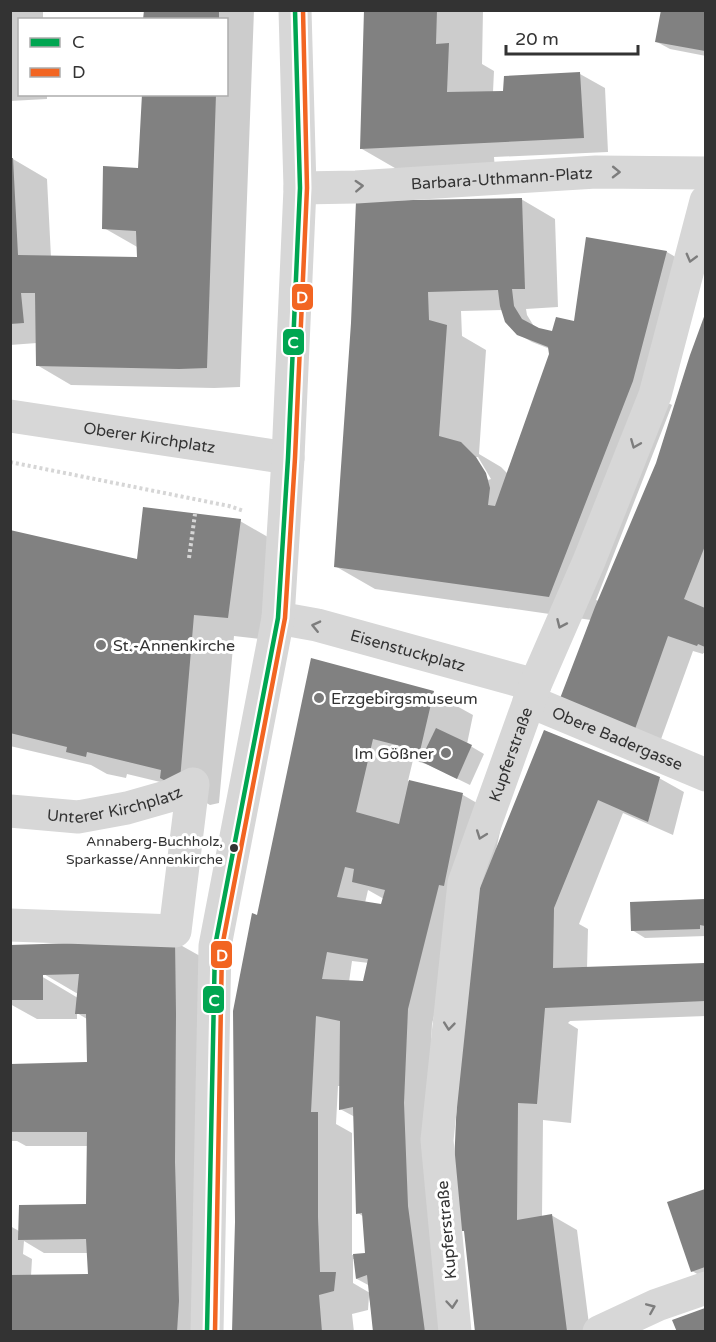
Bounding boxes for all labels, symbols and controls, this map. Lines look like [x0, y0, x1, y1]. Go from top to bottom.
legend [18, 18, 228, 96]
scale bar [506, 18, 638, 56]
text: 20 m [515, 28, 559, 50]
text: C [72, 31, 85, 53]
text: D [72, 61, 86, 83]
street label: Barbara-Uthmann-Platz [410, 163, 593, 195]
one-way arrow [612, 166, 621, 178]
one-way arrow [354, 180, 363, 193]
one-way arrow [686, 252, 699, 262]
line badge: D [291, 283, 314, 311]
text: D [296, 288, 308, 308]
line badge: C [282, 328, 305, 356]
text: C [287, 333, 299, 353]
street label: Oberer Kirchplatz [82, 418, 217, 458]
one-way arrow [630, 438, 642, 449]
one-way arrow [557, 618, 569, 629]
one-way arrow [312, 620, 322, 633]
street label: Eisenstuckplatz [348, 626, 468, 676]
place label: St.-Annenkirche [113, 636, 235, 656]
marker: St.-Annenkirche [94, 638, 108, 652]
place label: Erzgebirgsmuseum [331, 689, 478, 709]
marker: Erzgebirgsmuseum [312, 691, 326, 705]
street label: Obere Badergasse [549, 703, 686, 775]
street label: Kupferstraße [485, 705, 537, 805]
place label: Im Gößner [354, 744, 435, 764]
marker: Im Gößner [439, 746, 453, 760]
street label: Unterer Kirchplatz [46, 782, 186, 828]
one-way arrow [476, 829, 489, 840]
place label: Annaberg-Buchholz, Sparkasse/Annenkirche [66, 833, 223, 868]
marker: Annaberg-Buchholz, Sparkasse/Annenkirche [228, 842, 240, 854]
line badge: D [210, 940, 233, 969]
text: D [216, 946, 228, 966]
line badge: C [202, 985, 225, 1014]
text: C [208, 991, 220, 1011]
one-way arrow [443, 1022, 456, 1031]
street label: Kupferstraße [433, 1180, 461, 1280]
one-way arrow [445, 1299, 458, 1309]
one-way arrow [645, 1303, 656, 1315]

